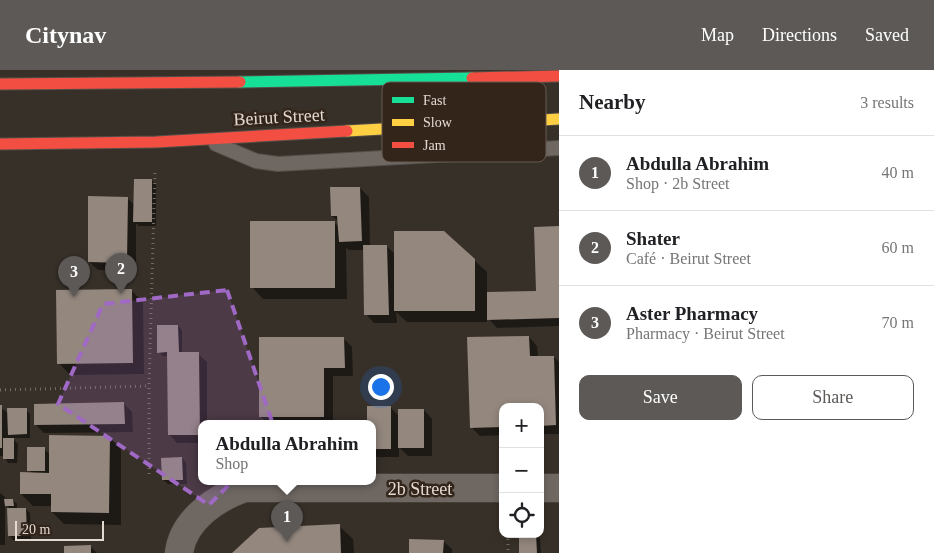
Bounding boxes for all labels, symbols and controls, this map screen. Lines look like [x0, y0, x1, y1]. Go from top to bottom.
text: Citynav [25, 22, 106, 48]
text: Map [701, 25, 734, 45]
text: Directions [762, 25, 837, 45]
text: Saved [865, 25, 909, 45]
legend [382, 82, 546, 162]
text: Nearby [579, 90, 646, 114]
text: Fast [423, 93, 446, 108]
text: 3 results [860, 94, 914, 111]
street label: Beirut Street [233, 105, 325, 129]
text: Slow [423, 115, 453, 130]
text: Jam [423, 138, 446, 153]
text: Abdulla Abrahim [626, 153, 769, 174]
text: 1 [591, 164, 599, 181]
text: 40 m [882, 164, 914, 181]
text: Shop · 2b Street [626, 175, 730, 192]
text: Shater [626, 228, 680, 249]
text: 2 [591, 239, 599, 256]
text: 60 m [882, 239, 914, 256]
text: Café · Beirut Street [626, 250, 751, 267]
pin: 2 [105, 253, 137, 294]
pin: 3 [58, 256, 90, 297]
text: Aster Pharmacy [626, 303, 758, 324]
text: 3 [591, 314, 599, 331]
text: 70 m [882, 314, 914, 331]
text: Pharmacy · Beirut Street [626, 325, 785, 342]
your location [368, 374, 394, 400]
button: Save [579, 375, 742, 420]
button: Share [752, 375, 914, 420]
map controls [499, 403, 544, 538]
button: + [499, 403, 544, 448]
popup [198, 420, 376, 485]
text: Abdulla Abrahim [215, 433, 359, 454]
button: − [499, 448, 544, 493]
text: Shop [215, 455, 248, 472]
street label: 2b Street [388, 479, 452, 499]
button: locate [499, 493, 544, 538]
pin: 1 [271, 501, 303, 542]
scale bar [15, 518, 104, 541]
text: 20 m [22, 522, 50, 537]

